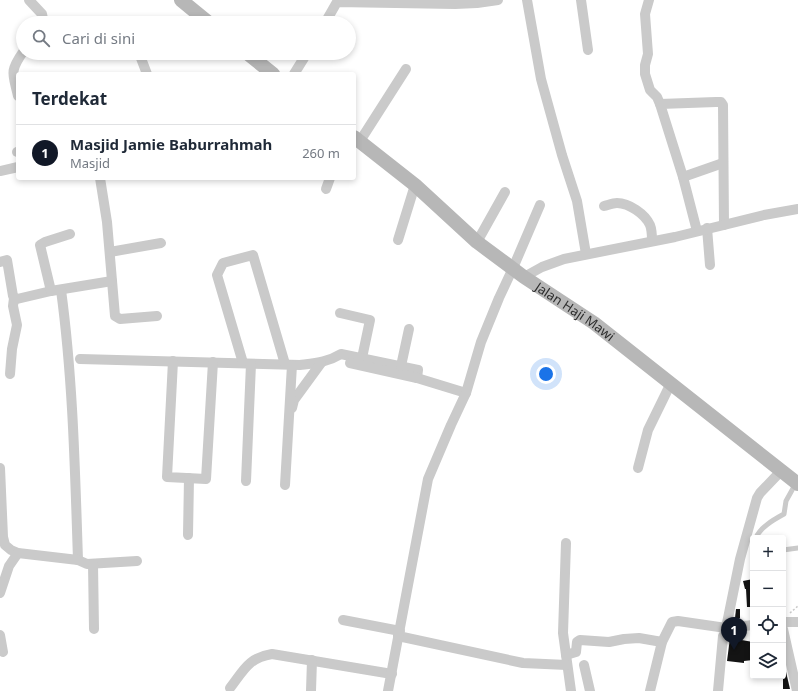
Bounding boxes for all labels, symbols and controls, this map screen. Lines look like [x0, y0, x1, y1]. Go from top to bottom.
search box [16, 16, 356, 60]
icon: search [30, 27, 52, 49]
text: Cari di sini [62, 28, 135, 48]
text: Terdekat [32, 87, 107, 110]
text: Masjid Jamie Baburrahmah [70, 134, 272, 154]
text: 1 [41, 144, 49, 162]
text: 260 m [302, 144, 340, 162]
text: Masjid [70, 154, 110, 172]
street label: Jalan Haji Mawi [530, 277, 619, 345]
your location [536, 364, 556, 384]
map controls [750, 535, 786, 679]
button: + [750, 535, 786, 571]
button: − [750, 571, 786, 607]
button: locate [750, 607, 786, 643]
pin: 1 [721, 617, 747, 650]
button: layers [750, 643, 786, 679]

